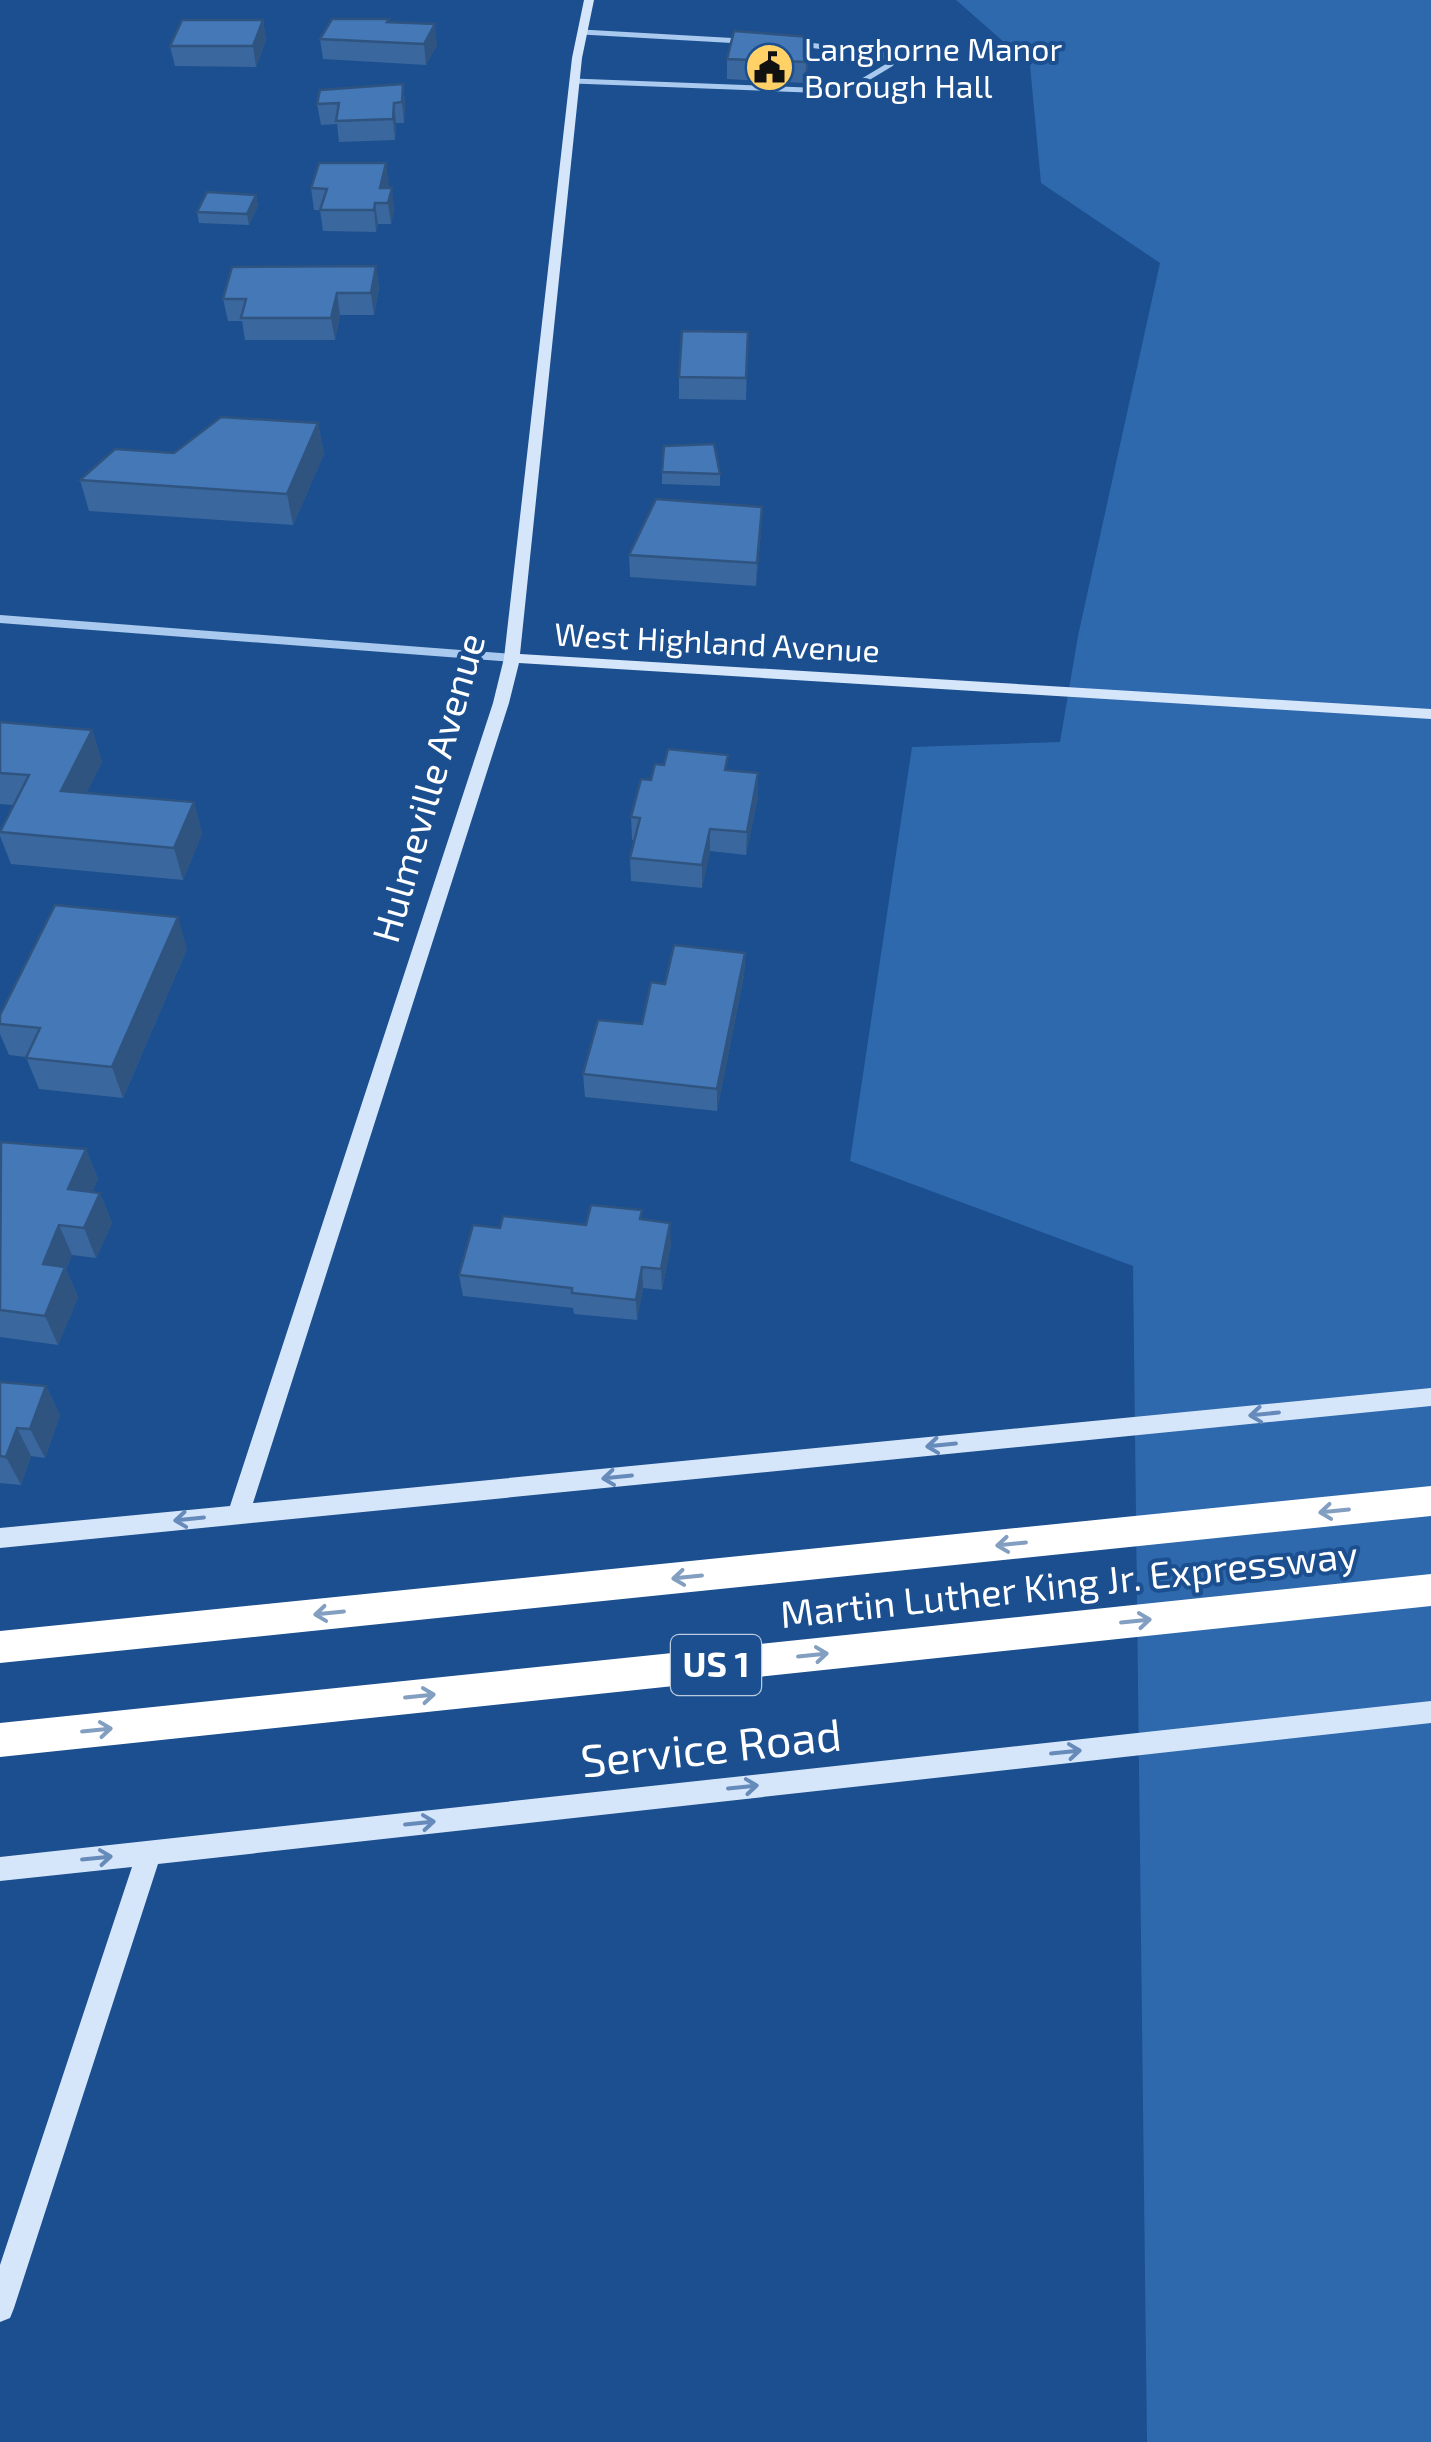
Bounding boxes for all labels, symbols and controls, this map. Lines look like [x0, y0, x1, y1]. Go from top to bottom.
place label: Langhorne Manor Borough Hall [804, 29, 1062, 104]
public building icon: Langhorne Manor Borough Hall [743, 42, 795, 94]
street label: West Highland Avenue [553, 614, 881, 669]
street label: Hulmeville Avenue [361, 628, 493, 947]
one-way arrow [1249, 1404, 1281, 1423]
one-way arrow [925, 1436, 957, 1455]
one-way arrow [602, 1468, 634, 1487]
one-way arrow [1318, 1502, 1351, 1521]
one-way arrow [174, 1510, 206, 1529]
street label: Martin Luther King Jr. Expressway [778, 1530, 1360, 1636]
one-way arrow [995, 1535, 1027, 1554]
one-way arrow [672, 1568, 704, 1587]
one-way arrow [314, 1604, 346, 1623]
one-way arrow [1120, 1611, 1152, 1630]
road number: US 1 [671, 1635, 761, 1695]
one-way arrow [796, 1645, 829, 1664]
one-way arrow [404, 1686, 436, 1705]
street label: Service Road [578, 1705, 844, 1787]
one-way arrow [80, 1720, 113, 1739]
one-way arrow [1050, 1742, 1082, 1761]
one-way arrow [726, 1778, 759, 1797]
one-way arrow [403, 1813, 436, 1832]
one-way arrow [80, 1848, 113, 1867]

